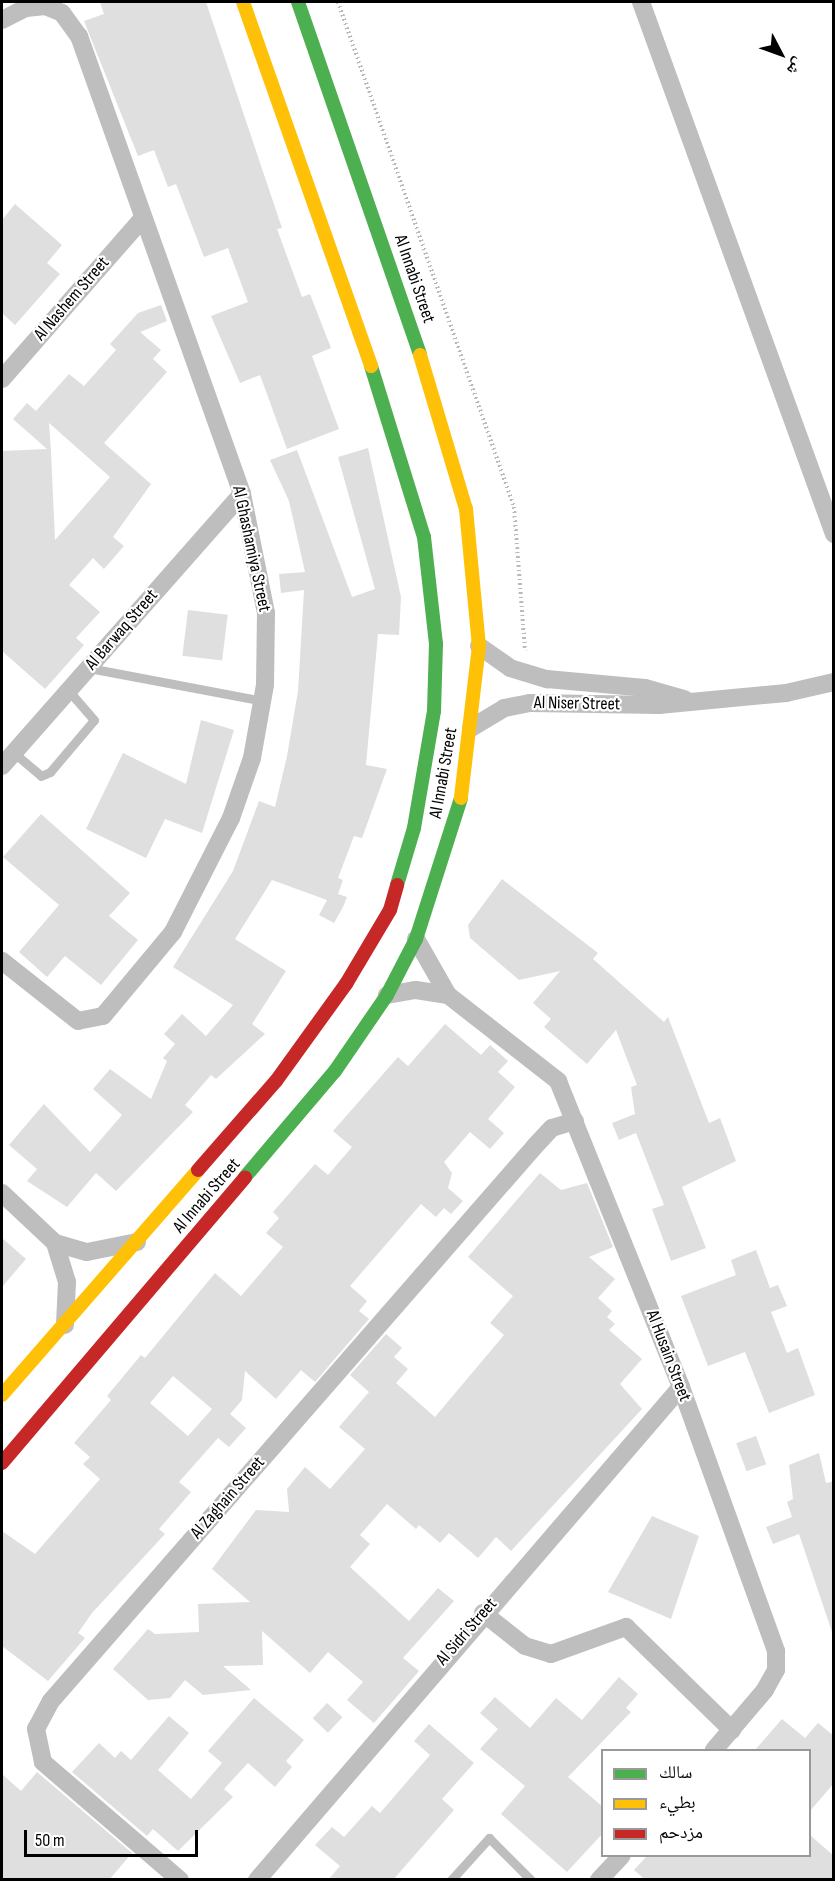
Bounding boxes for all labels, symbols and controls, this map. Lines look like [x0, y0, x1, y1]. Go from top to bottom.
north arrow [751, 24, 811, 84]
text: ش [782, 53, 808, 79]
street label: Al Innabi Street [389, 232, 439, 326]
street label: Al Nashem Street [30, 253, 114, 345]
street label: Al Ghashamiya Street [227, 484, 275, 614]
street label: Al Barwaq Street [81, 585, 163, 675]
street label: Al Niser Street [534, 692, 620, 716]
street label: Al Innabi Street [425, 726, 463, 820]
street label: Al Innabi Street [169, 1154, 245, 1238]
street label: Al Husain Street [641, 1307, 695, 1405]
street label: Al Zaghain Street [186, 1452, 270, 1544]
street label: Al Sidri Street [432, 1594, 502, 1670]
legend [601, 1749, 811, 1857]
text: سالك [659, 1762, 692, 1783]
text: بطيء [659, 1792, 696, 1813]
scale bar [27, 1818, 201, 1856]
text: مزدحم [659, 1822, 703, 1843]
text: 50 m [35, 1830, 65, 1851]

